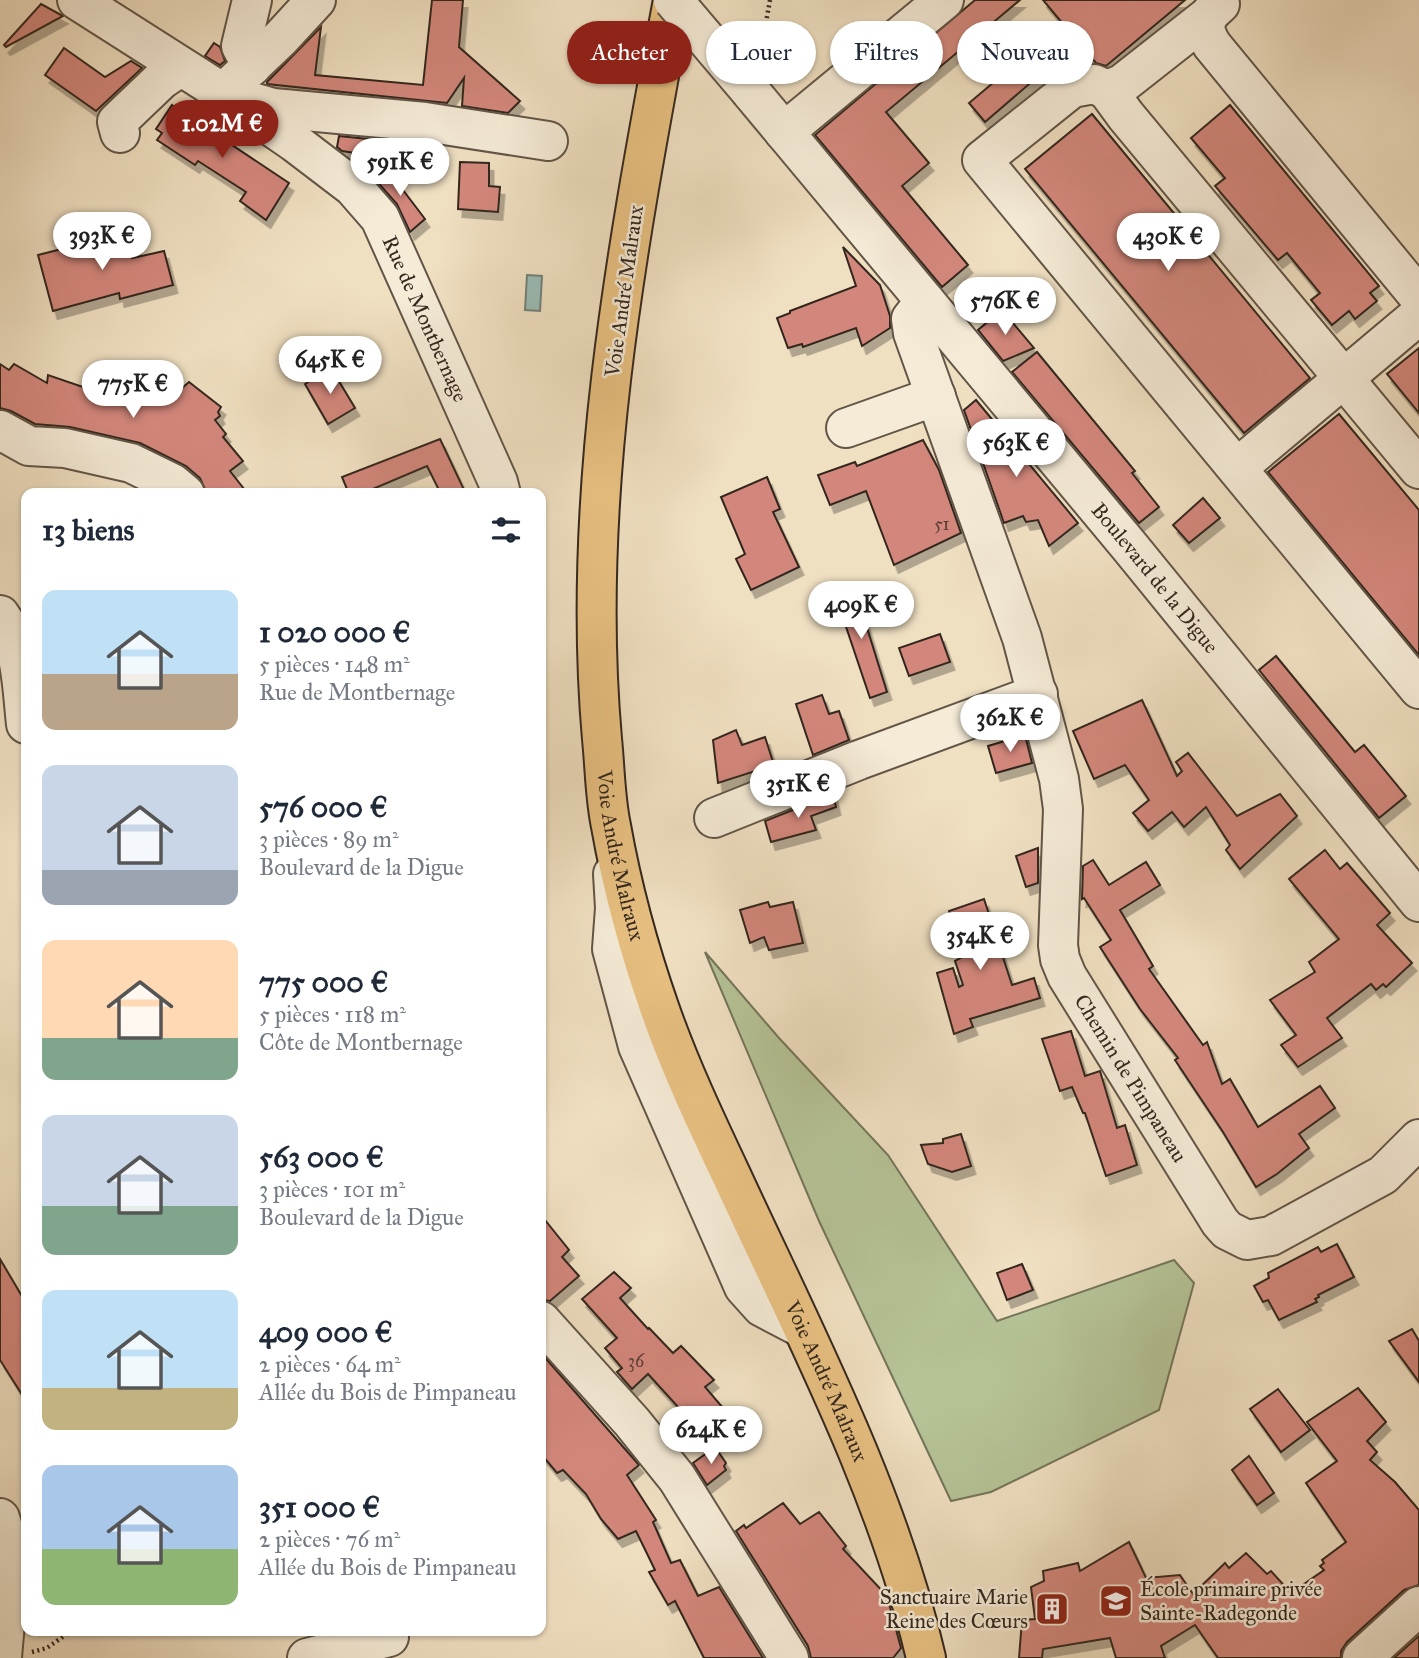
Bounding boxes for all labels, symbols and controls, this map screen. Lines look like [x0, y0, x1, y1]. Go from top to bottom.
chip: Acheter [567, 21, 692, 84]
chip: Louer [706, 21, 816, 84]
chip: Filtres [830, 21, 943, 84]
chip: Nouveau [957, 21, 1094, 84]
pin: 1.02M € [157, 100, 287, 160]
text: 1.02M € [181, 109, 263, 137]
pin: 591K € [343, 138, 457, 198]
text: 591K € [366, 147, 434, 175]
street label: Voie André Malraux [599, 203, 649, 380]
pin: 393K € [45, 212, 159, 272]
pin: 430K € [1111, 214, 1225, 273]
text: 393K € [69, 221, 135, 249]
text: 430K € [1133, 222, 1203, 250]
street label: Rue de Montbernage [377, 232, 474, 406]
pin: 576K € [948, 278, 1062, 337]
text: 576K € [970, 286, 1040, 314]
pin: 645K € [273, 336, 387, 396]
text: 645K € [295, 345, 365, 373]
pin: 775K € [76, 360, 190, 420]
text: 775K € [98, 369, 168, 397]
pin: 563K € [959, 420, 1073, 479]
text: 563K € [983, 428, 1049, 456]
street label: Boulevard de la Digue [1086, 497, 1224, 659]
icon: filters [487, 511, 525, 549]
text: 13 biens [42, 512, 135, 548]
house number: 51 [934, 513, 950, 535]
pin: 409K € [804, 582, 918, 641]
text: 409K € [824, 590, 898, 618]
text: 1 020 000 € [259, 614, 411, 650]
icon: home [98, 618, 182, 702]
text: 5 pièces · 148 m² [259, 650, 410, 678]
text: Rue de Montbernage [259, 678, 455, 706]
pin: 362K € [953, 694, 1067, 754]
text: 362K € [976, 703, 1044, 731]
pin: 351K € [741, 760, 855, 820]
street label: Voie André Malraux [591, 768, 650, 944]
text: 351K € [766, 769, 830, 797]
text: 576 000 € [259, 789, 388, 825]
icon: home [98, 793, 182, 877]
text: 3 pièces · 89 m² [259, 825, 399, 853]
text: Boulevard de la Digue [259, 853, 464, 881]
pin: 354K € [923, 912, 1037, 972]
text: 354K € [946, 921, 1014, 949]
text: 775 000 € [259, 964, 388, 1000]
icon: home [98, 968, 182, 1052]
street label: Chemin de Pimpaneau [1069, 990, 1193, 1167]
text: 5 pièces · 118 m² [259, 1000, 406, 1028]
text: Côte de Montbernage [259, 1028, 463, 1056]
text: 563 000 € [259, 1139, 384, 1175]
icon: home [98, 1143, 182, 1227]
text: 3 pièces · 101 m² [259, 1175, 405, 1203]
text: Boulevard de la Digue [259, 1203, 464, 1231]
street label: Voie André Malraux [779, 1296, 874, 1466]
text: 409 000 € [259, 1314, 393, 1350]
icon: home [98, 1318, 182, 1402]
text: 2 pièces · 64 m² [259, 1350, 401, 1378]
house number: 36 [628, 1350, 645, 1372]
text: Allée du Bois de Pimpaneau [259, 1378, 516, 1406]
pin: 624K € [654, 1406, 768, 1466]
text: 624K € [675, 1415, 747, 1443]
text: 351 000 € [259, 1489, 380, 1525]
icon: home [98, 1493, 182, 1577]
text: 2 pièces · 76 m² [259, 1525, 400, 1553]
text: Allée du Bois de Pimpaneau [259, 1553, 516, 1581]
place label: École primaire privée Sainte-Radegonde [1140, 1575, 1322, 1626]
school or university icon: École primaire privée Sainte-Radegonde [1097, 1582, 1135, 1620]
place label: Sanctuaire Marie Reine des Cœurs [880, 1584, 1028, 1634]
building icon: Sanctuaire Marie Reine des Cœurs [1033, 1590, 1071, 1628]

